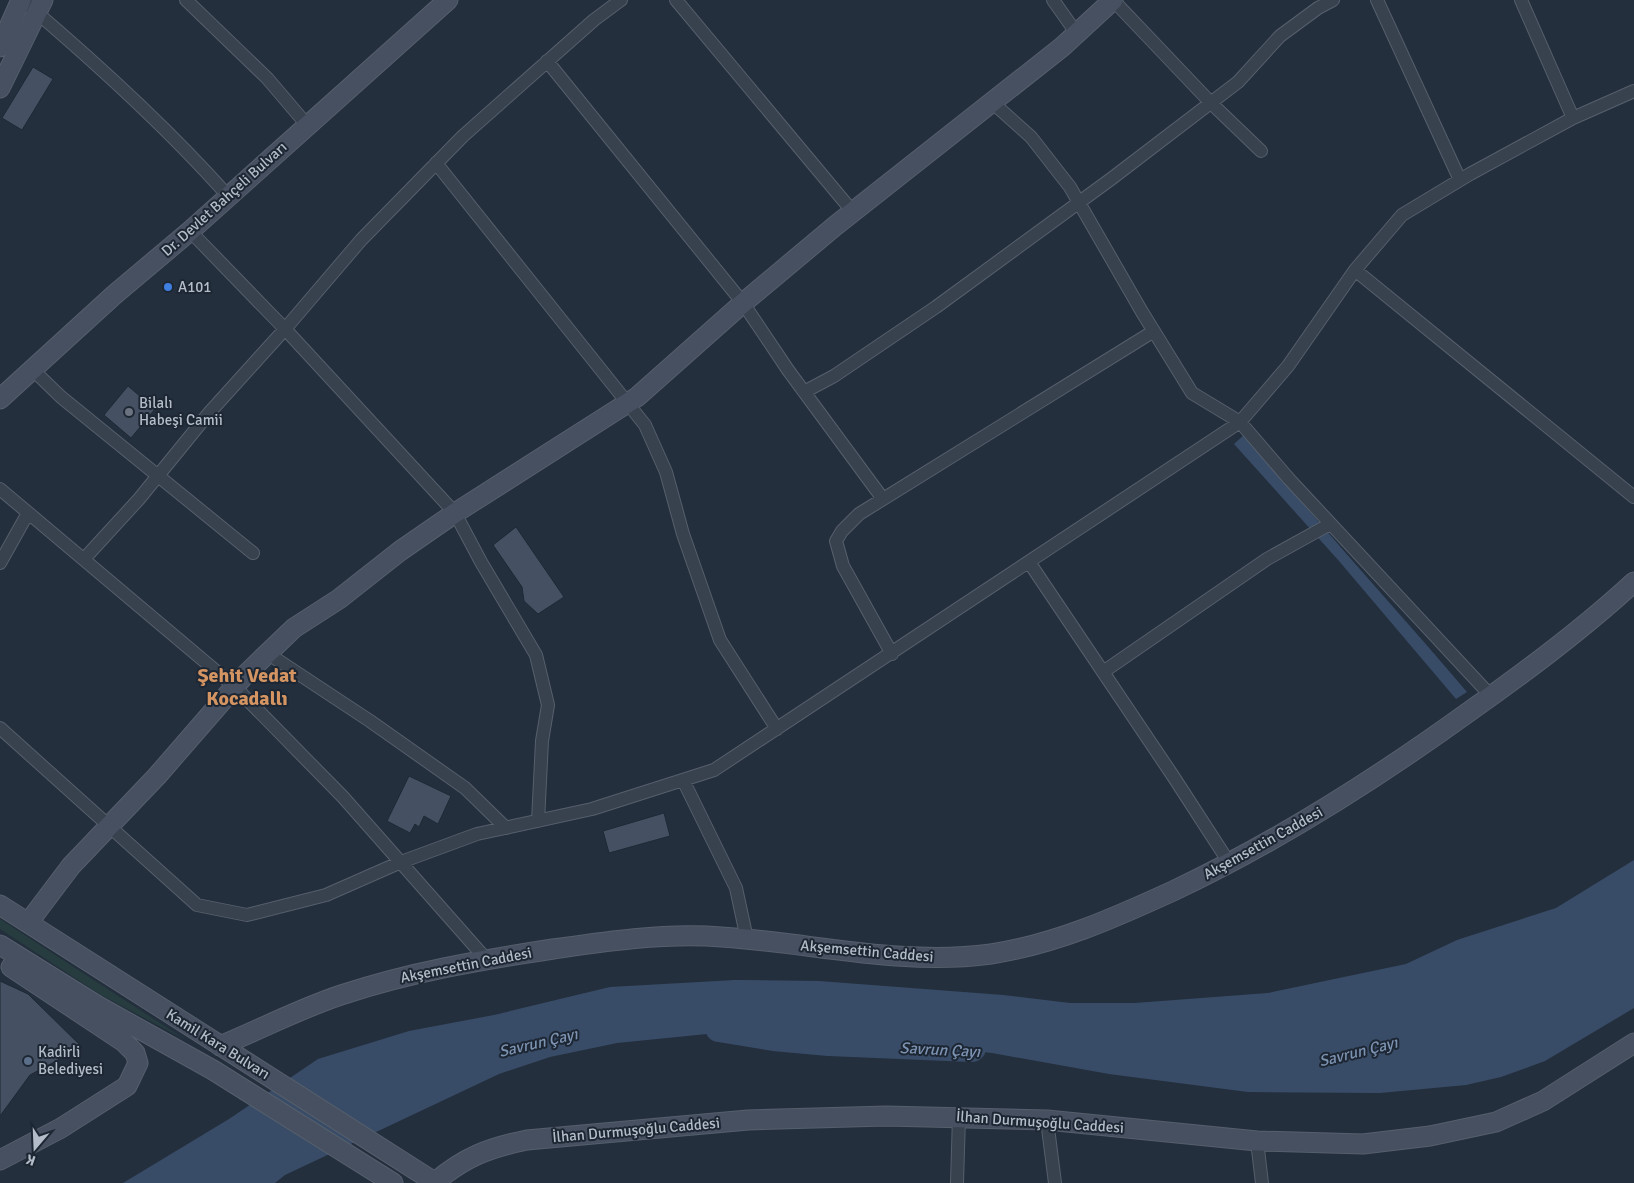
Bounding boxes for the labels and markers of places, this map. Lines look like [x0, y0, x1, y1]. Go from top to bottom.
place label: A101 [178, 278, 211, 296]
marker: A101 [162, 281, 174, 293]
place label: Bilalı Habeşi Camii [139, 394, 223, 429]
marker: Bilalı Habeşi Camii [123, 406, 135, 418]
place label: Kadirli Belediyesi [38, 1043, 103, 1078]
marker: Kadirli Belediyesi [22, 1055, 34, 1067]

